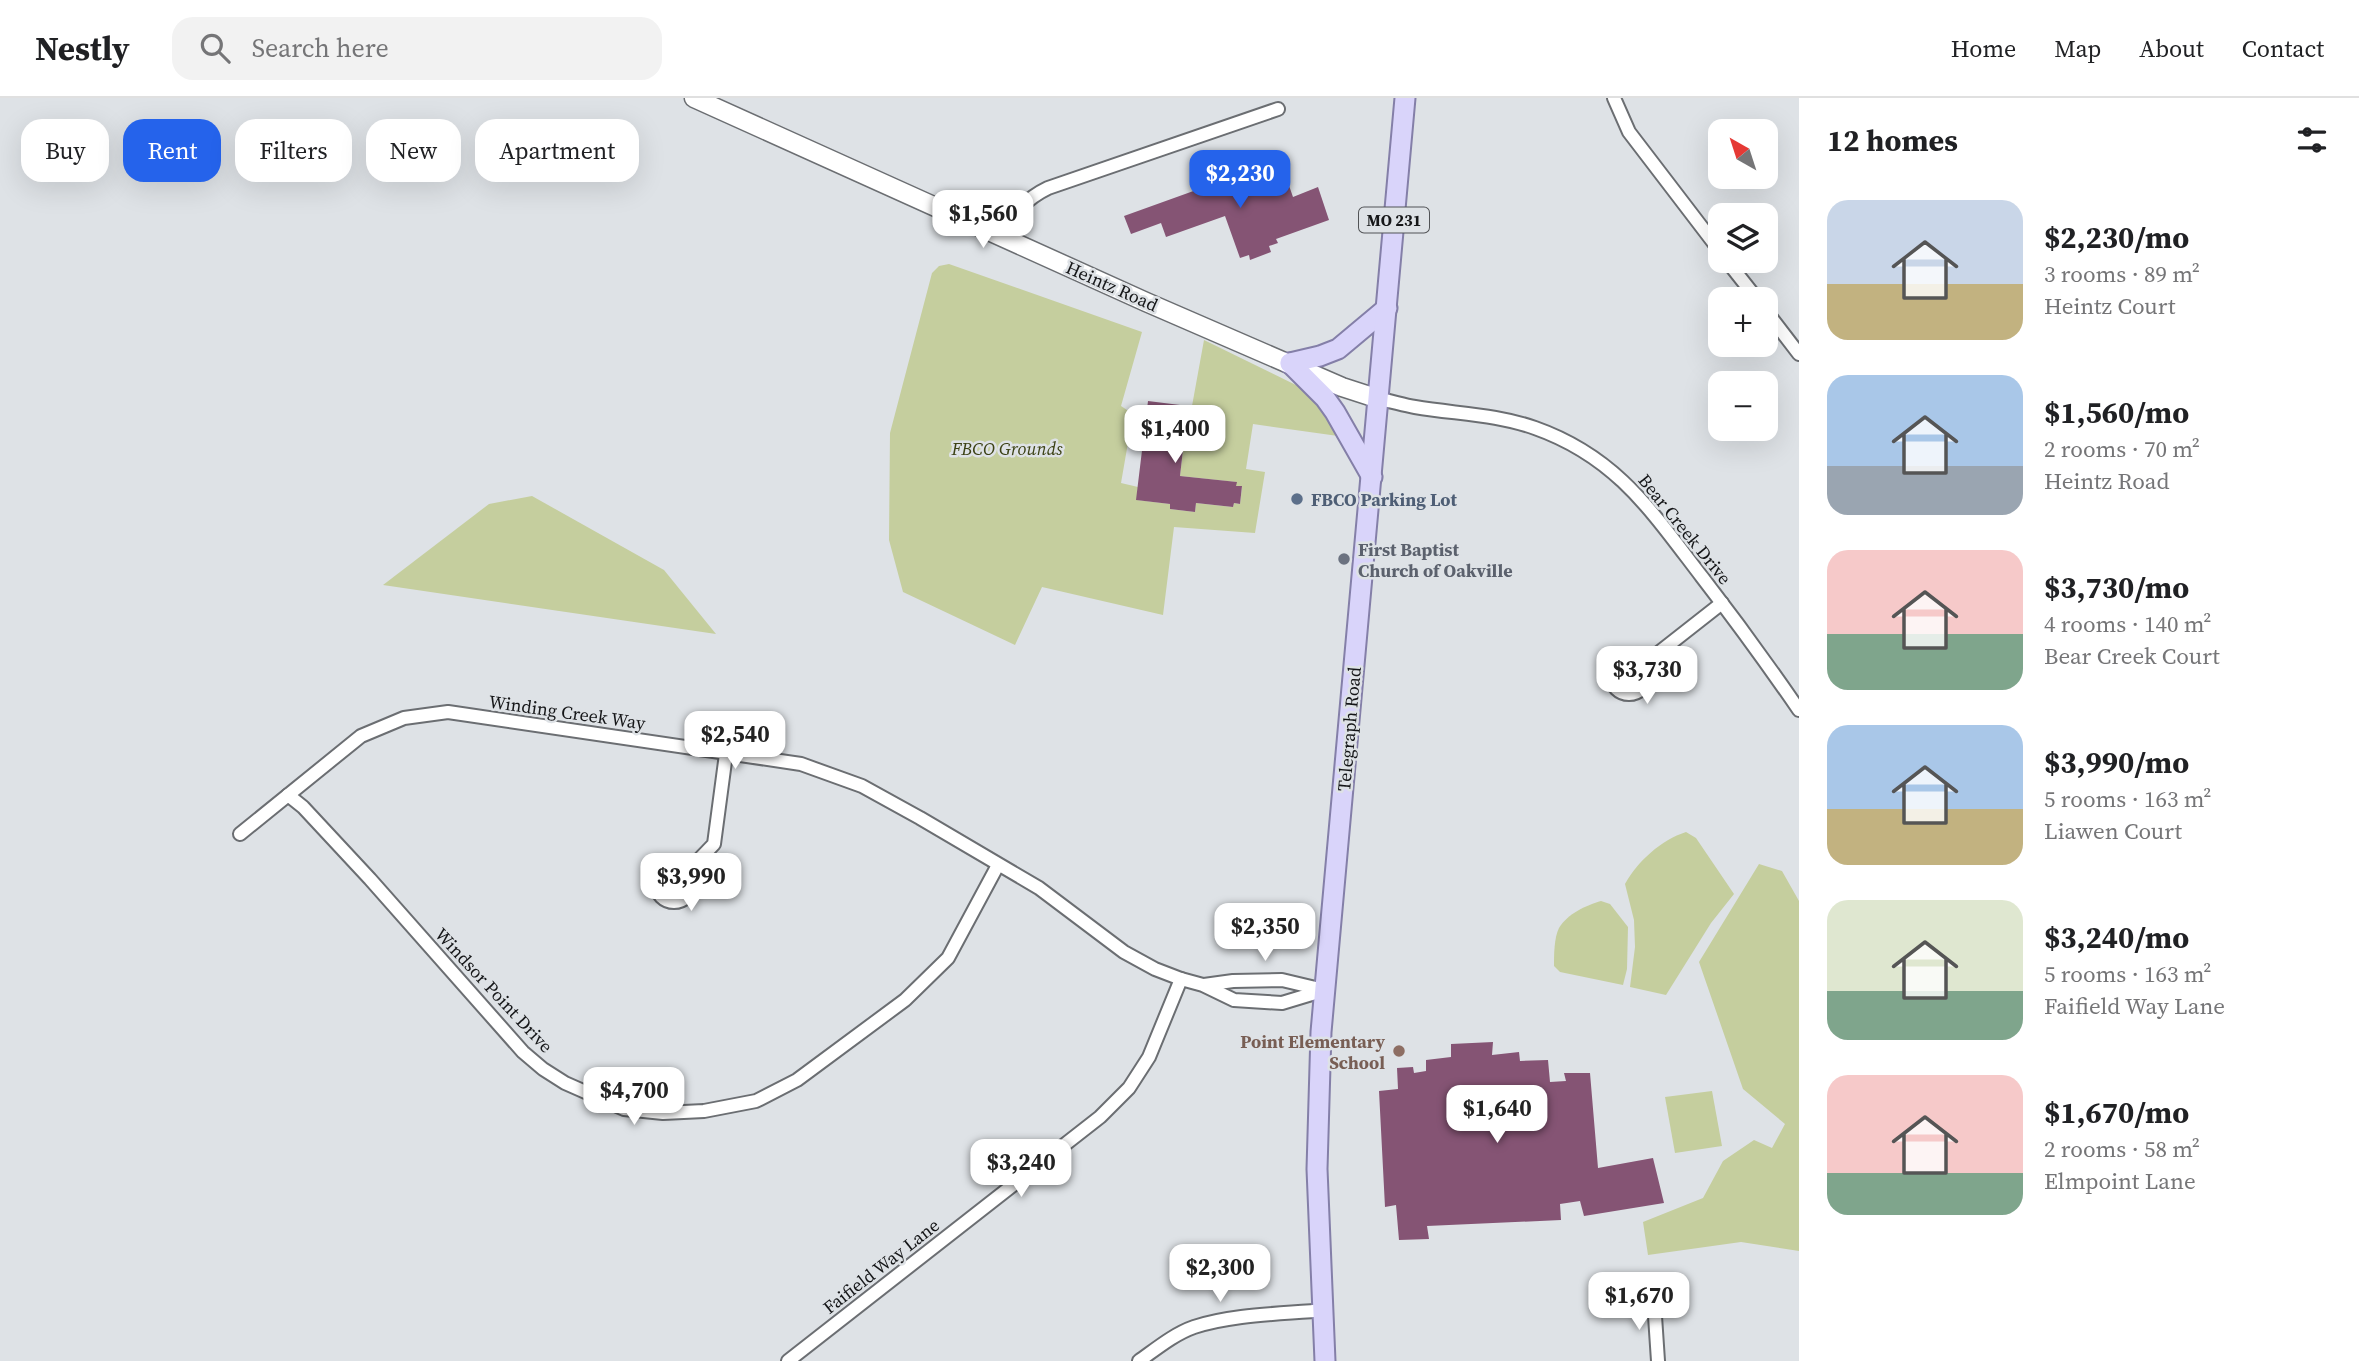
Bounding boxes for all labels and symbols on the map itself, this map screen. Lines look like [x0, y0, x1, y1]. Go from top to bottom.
north arrow [1708, 119, 1778, 189]
pin: $2,230 [1183, 150, 1297, 210]
pin: $1,560 [926, 190, 1040, 250]
road number: MO 231 [1359, 208, 1429, 232]
street label: Heintz Road [1062, 255, 1162, 317]
pin: $1,400 [1118, 406, 1232, 465]
park label: FBCO Grounds [950, 436, 1063, 461]
street label: Bear Creek Drive [1633, 468, 1737, 590]
place label: FBCO Parking Lot [1311, 487, 1457, 512]
marker: FBCO Parking Lot [1289, 491, 1305, 507]
place label: First Baptist Church of Oakville [1358, 537, 1513, 583]
marker: First Baptist Church of Oakville [1336, 551, 1352, 567]
pin: $3,730 [1590, 646, 1704, 706]
street label: Telegraph Road [1331, 666, 1367, 792]
street label: Winding Creek Way [487, 689, 648, 735]
pin: $2,540 [678, 712, 792, 771]
pin: $3,990 [634, 854, 748, 913]
pin: $2,350 [1208, 904, 1322, 963]
street label: Windsor Point Drive [429, 922, 559, 1058]
place label: Point Elementary School [1240, 1029, 1385, 1075]
marker: Point Elementary School [1391, 1043, 1407, 1059]
pin: $4,700 [577, 1068, 691, 1127]
pin: $1,640 [1440, 1086, 1554, 1145]
pin: $3,240 [964, 1140, 1078, 1199]
street label: Faifield Way Lane [817, 1213, 945, 1319]
pin: $2,300 [1163, 1244, 1277, 1304]
pin: $1,670 [1582, 1272, 1696, 1332]

